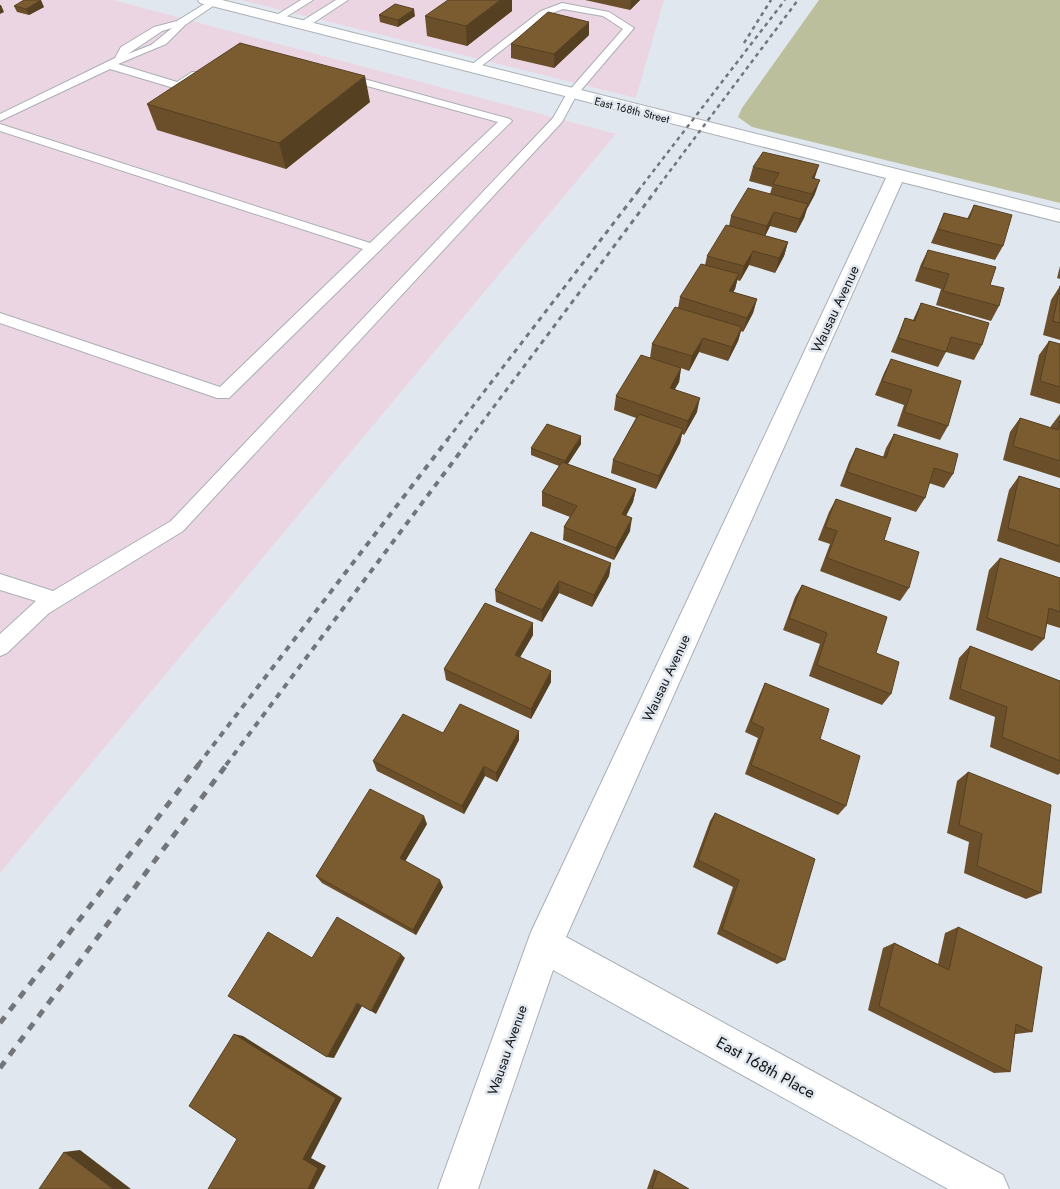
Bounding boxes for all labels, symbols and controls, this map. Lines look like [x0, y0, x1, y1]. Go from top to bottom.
street label: East 168th Street [593, 93, 672, 127]
street label: Wausau Avenue [806, 262, 864, 356]
street label: Wausau Avenue [637, 631, 695, 725]
street label: Wausau Avenue [482, 1002, 532, 1098]
street label: East 168th Place [712, 1031, 819, 1104]

